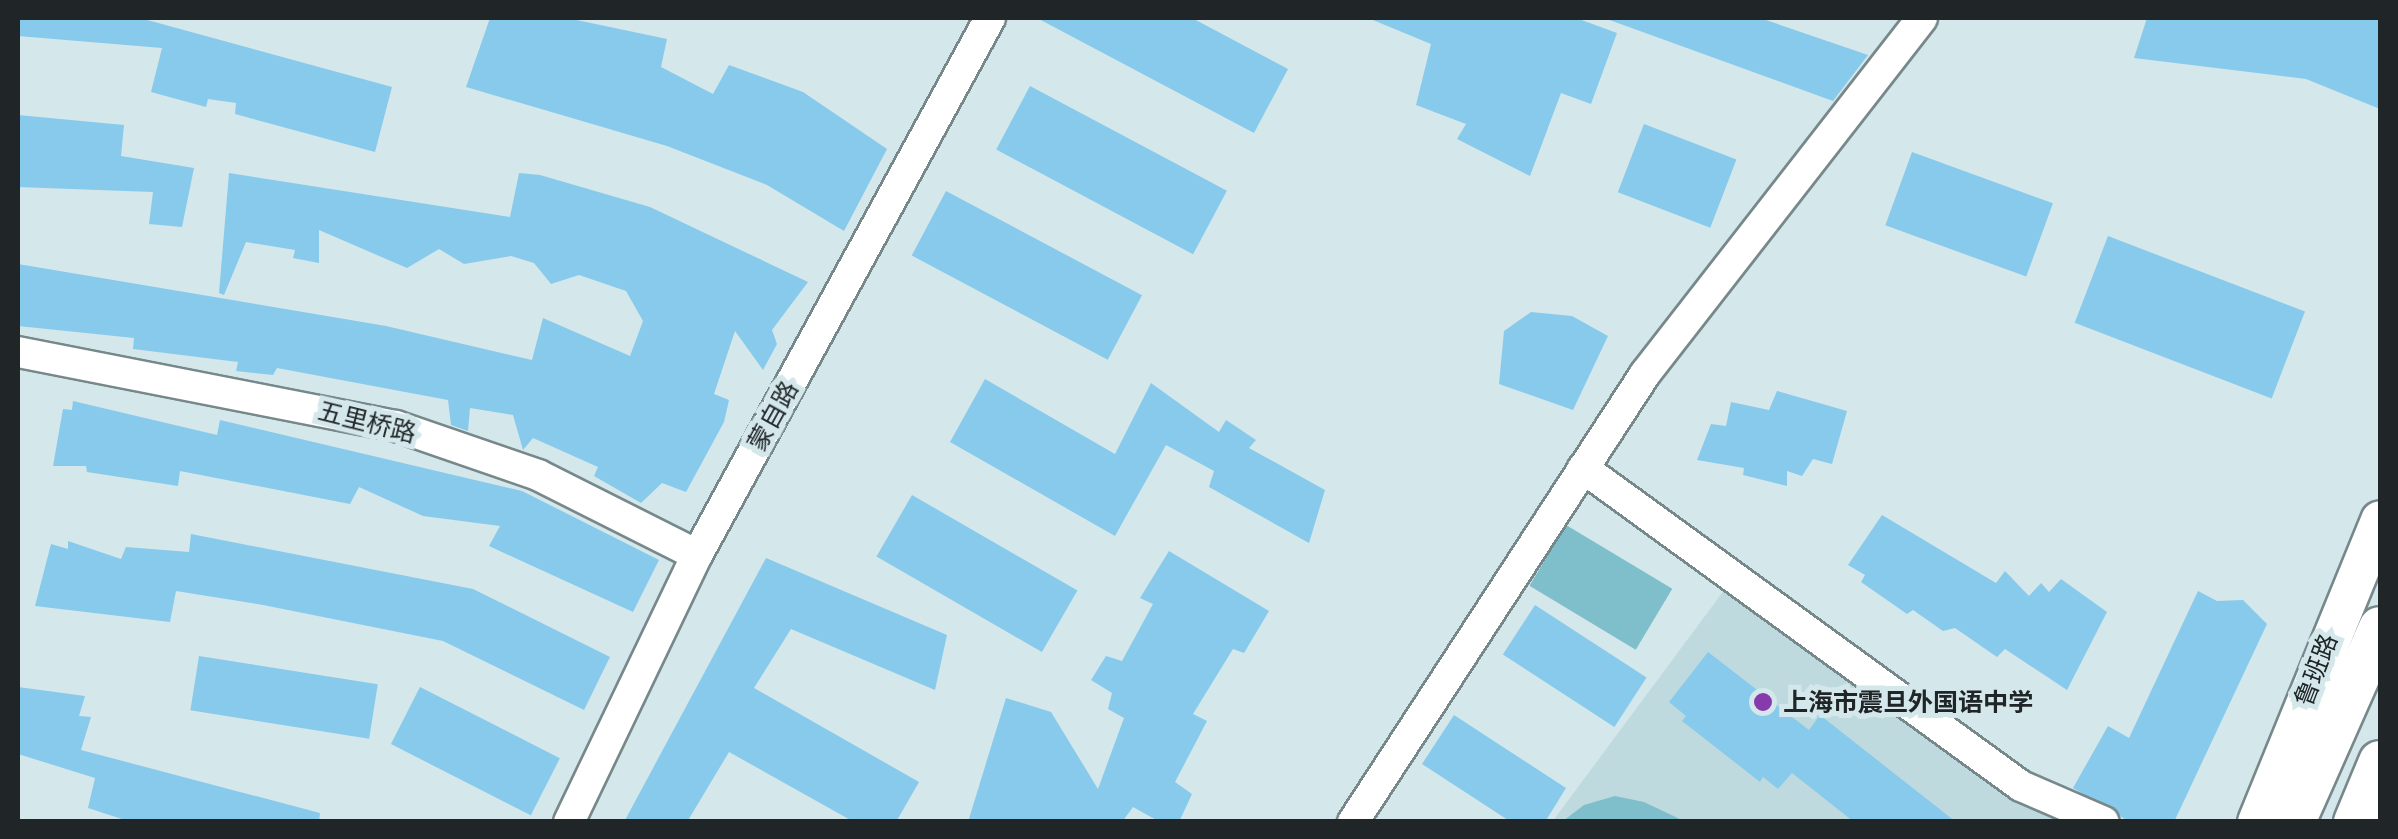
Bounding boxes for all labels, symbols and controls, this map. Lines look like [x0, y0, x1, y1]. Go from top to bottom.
street label: 蒙自路 [742, 376, 804, 456]
street label: 五里桥路 [315, 395, 419, 449]
street label: 鲁班路 [2289, 630, 2343, 710]
place label: 上海市震旦外国语中学 [1783, 687, 2033, 717]
marker: 上海市震旦外国语中学 [1752, 691, 1774, 713]

